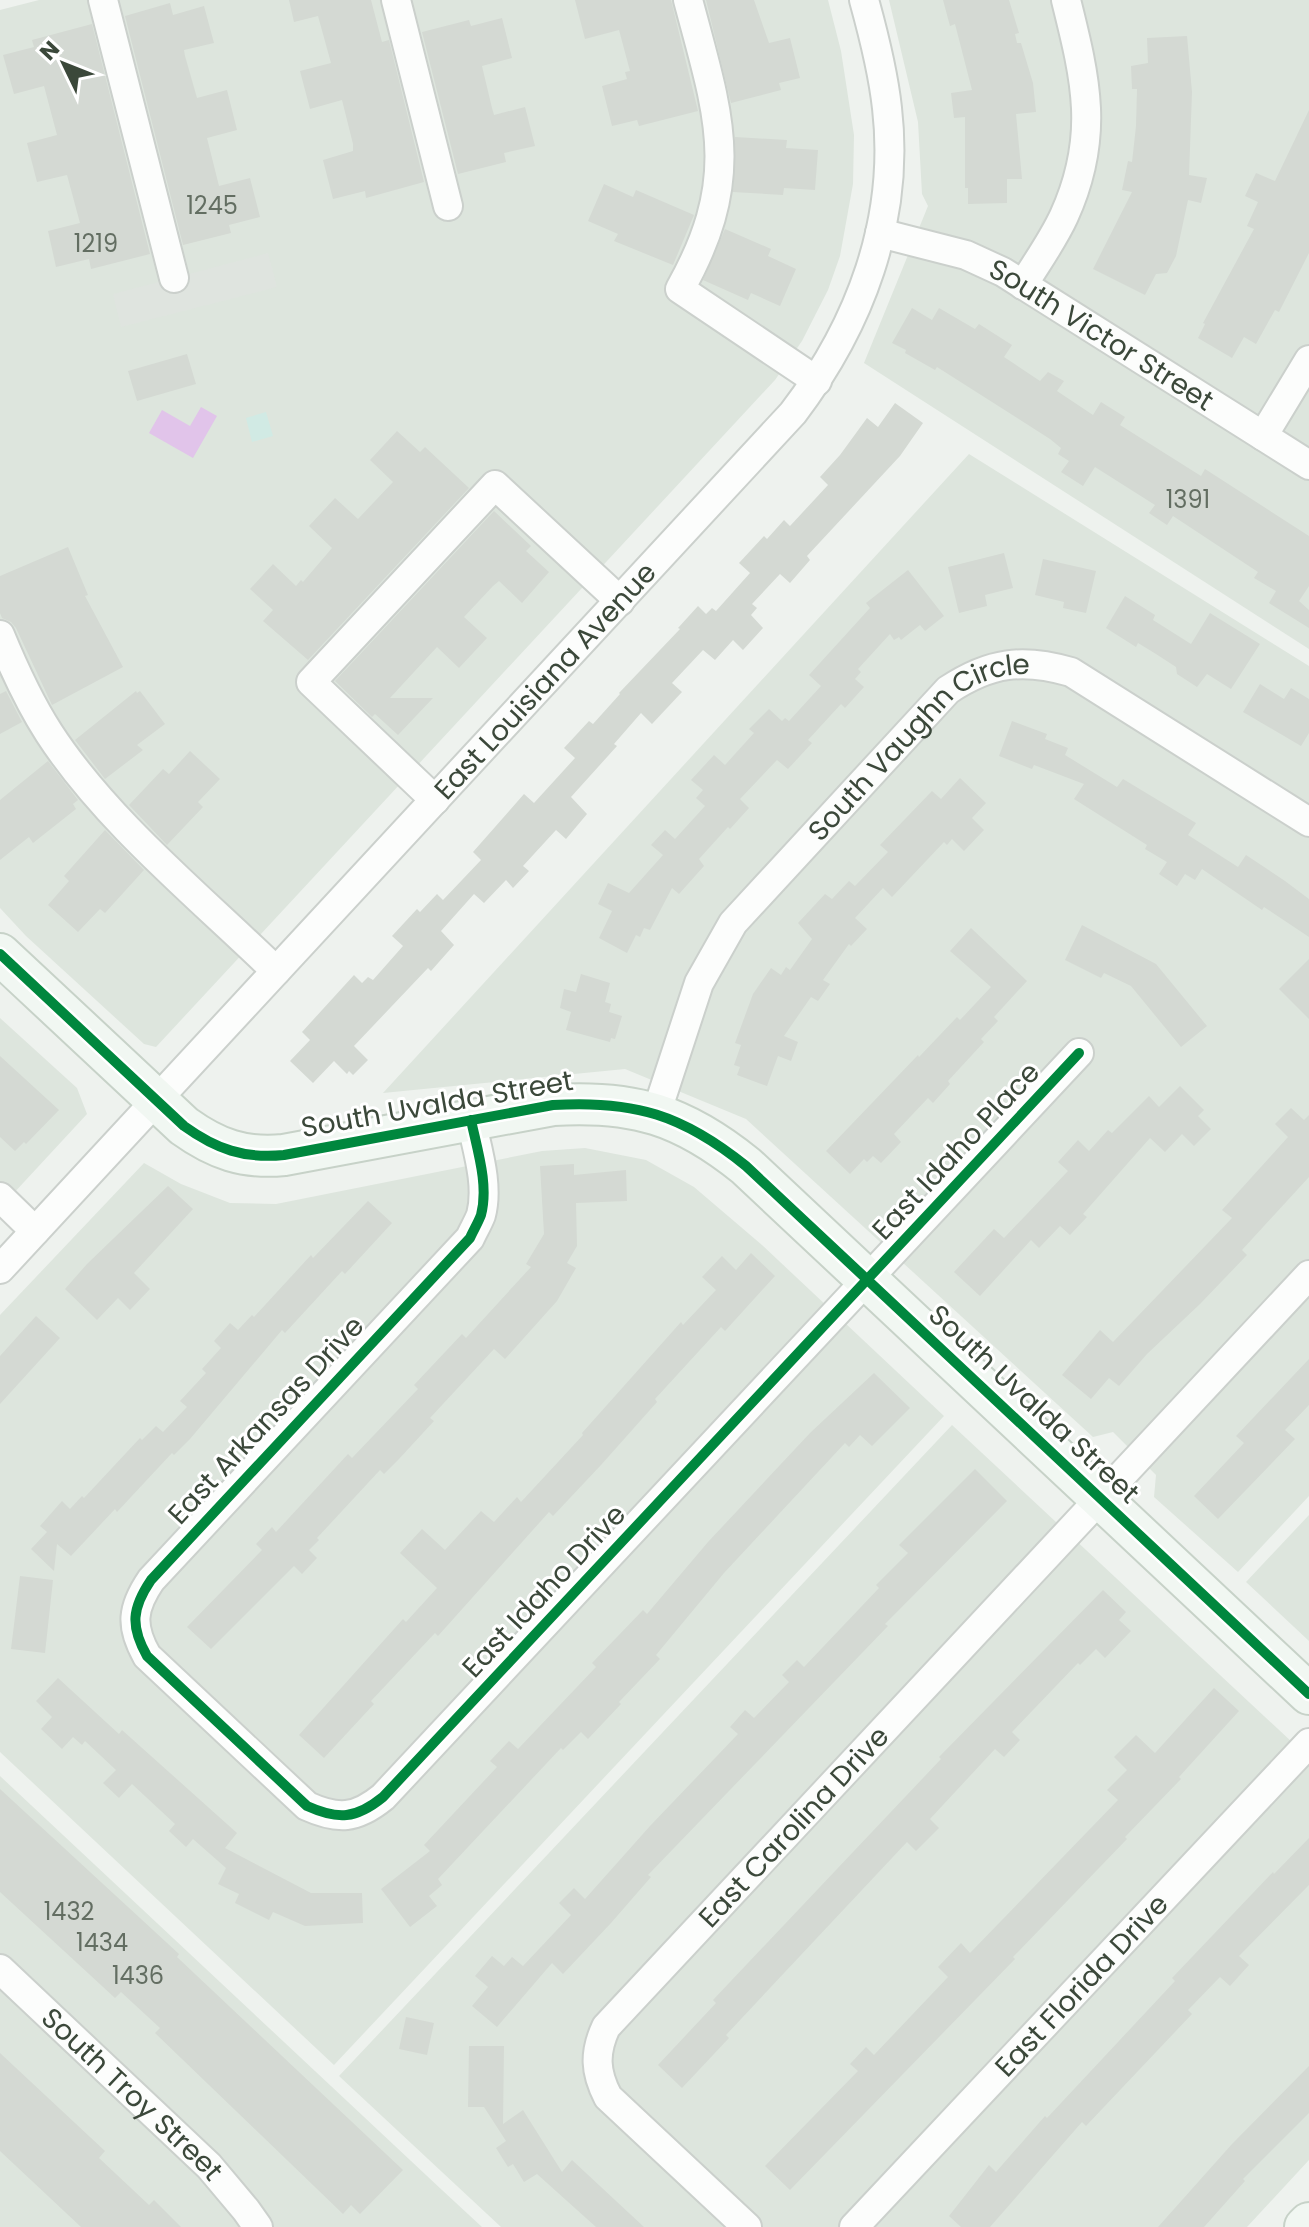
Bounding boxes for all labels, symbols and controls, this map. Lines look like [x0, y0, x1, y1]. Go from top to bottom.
north arrow [24, 24, 104, 104]
text: N [33, 34, 67, 67]
house number: 1245 [186, 189, 238, 222]
house number: 1219 [74, 227, 118, 260]
street label: South Victor Street [983, 249, 1221, 420]
house number: 1391 [1166, 483, 1210, 516]
street label: East Louisiana Avenue [425, 554, 665, 808]
street label: South Vaughn Circle [799, 645, 1030, 849]
street label: East Idaho Place [863, 1054, 1049, 1248]
street label: South Uvalda Street [298, 1061, 576, 1147]
street label: South Uvalda Street [920, 1296, 1148, 1512]
street label: East Arkansas Drive [159, 1307, 373, 1533]
street label: East Idaho Drive [453, 1496, 635, 1686]
street label: East Carolina Drive [689, 1717, 898, 1936]
street label: East Florida Drive [986, 1885, 1177, 2085]
house number: 1432 [44, 1895, 94, 1928]
house number: 1434 [76, 1926, 128, 1959]
house number: 1436 [112, 1959, 164, 1992]
street label: South Troy Street [33, 1998, 232, 2189]

